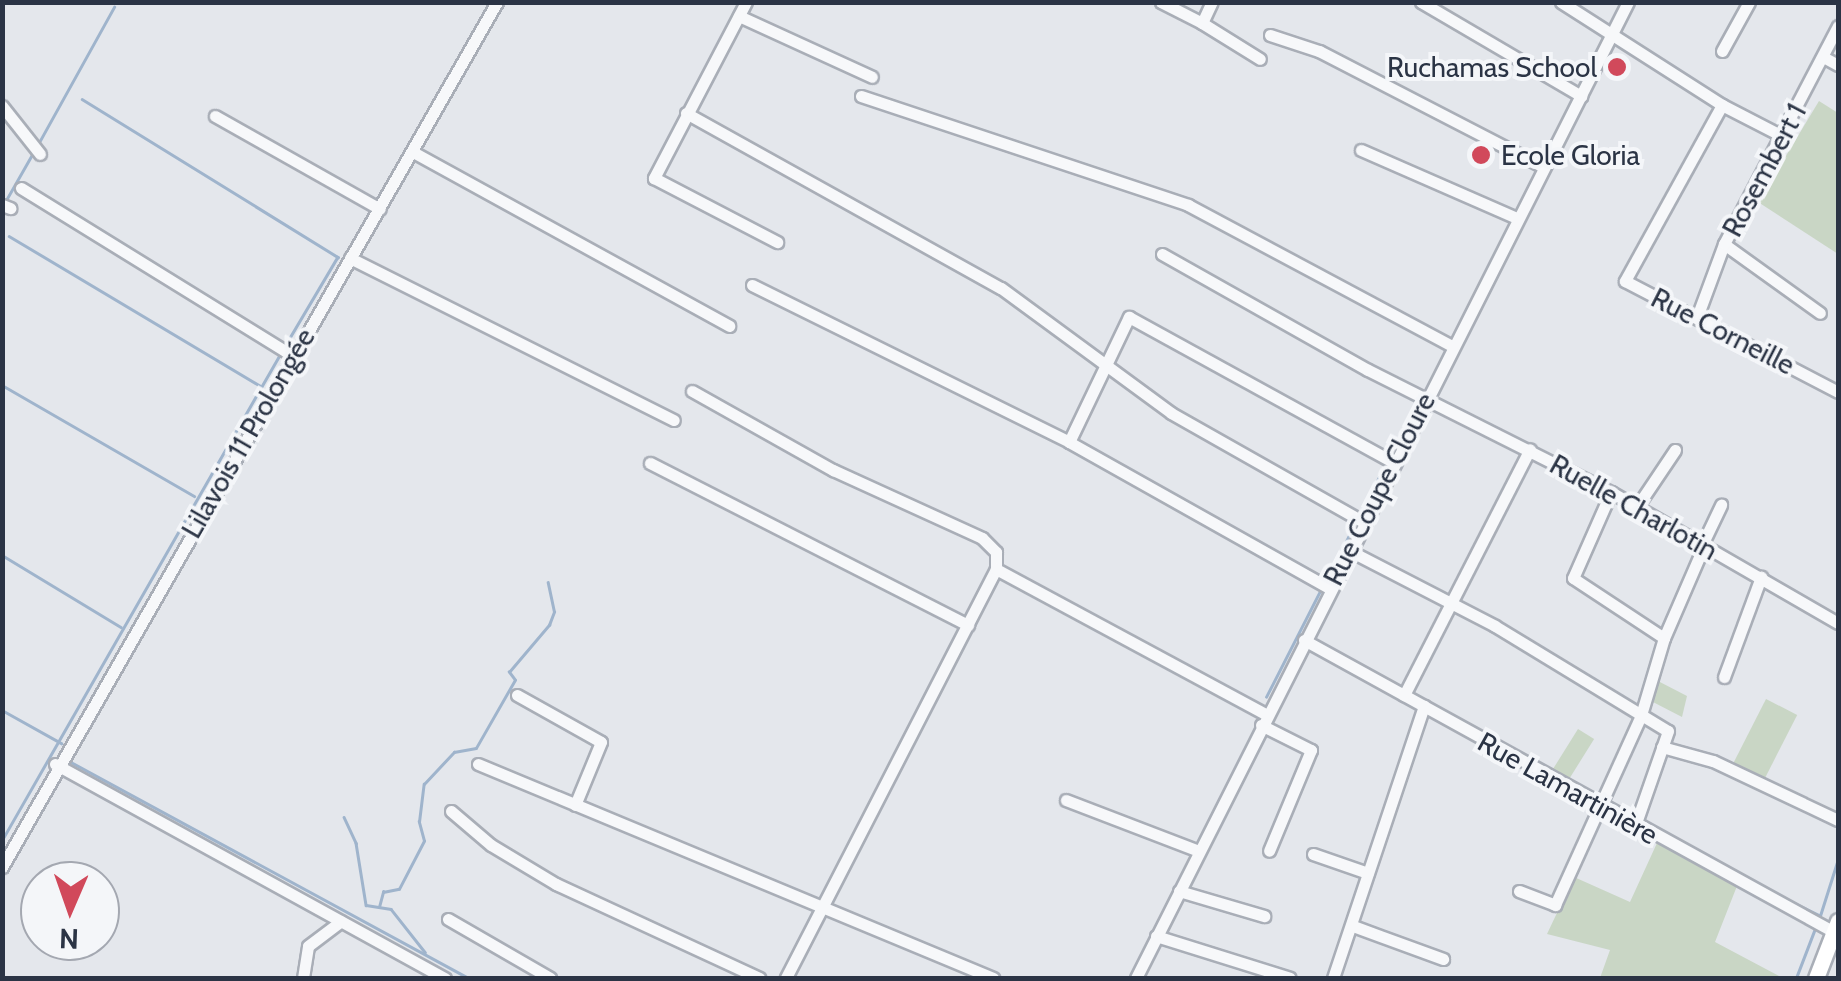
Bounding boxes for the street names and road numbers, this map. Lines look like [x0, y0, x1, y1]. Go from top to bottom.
street label: Rosembert 1 [1715, 98, 1813, 242]
street label: Rue Corneille [1646, 281, 1800, 381]
street label: Lilavois 11 Prolongée [174, 322, 322, 544]
street label: Rue Coupe Cloure [1316, 387, 1442, 591]
street label: Ruelle Charlotin [1544, 447, 1724, 567]
street label: Rue Lamartinière [1472, 725, 1664, 851]

